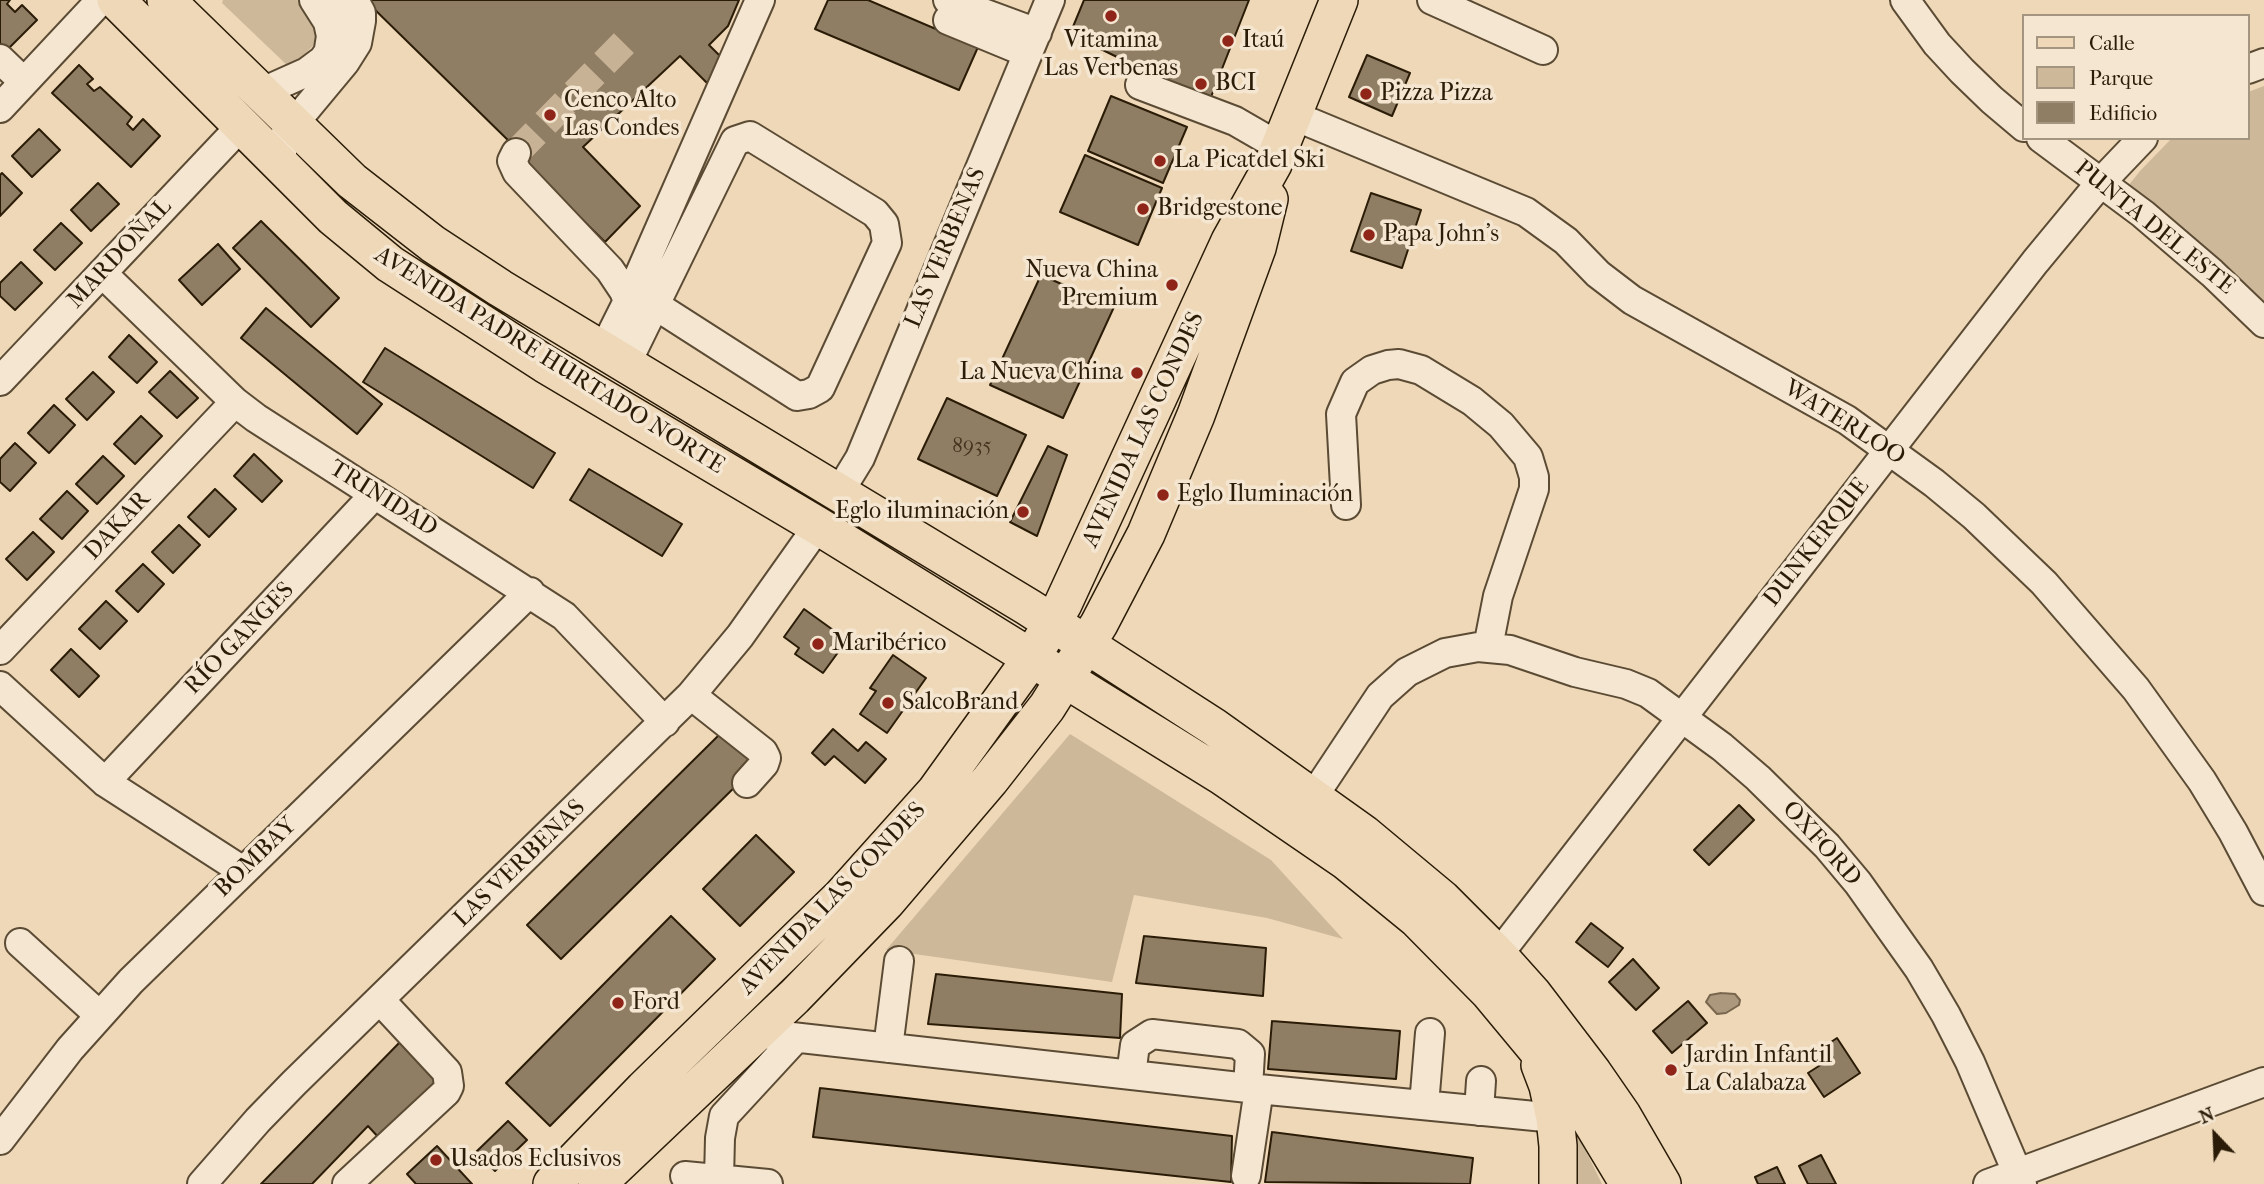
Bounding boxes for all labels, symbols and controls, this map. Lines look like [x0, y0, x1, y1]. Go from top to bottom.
marker: Vitamina Las Verbenas [1103, 8, 1119, 24]
legend [2022, 14, 2250, 140]
place label: Vitamina Las Verbenas [1044, 27, 1178, 83]
place label: Itaú [1242, 27, 1284, 55]
text: Calle [2089, 31, 2135, 55]
marker: Itaú [1220, 33, 1236, 49]
text: Parque [2089, 66, 2153, 90]
place label: BCI [1215, 70, 1256, 98]
marker: BCI [1193, 76, 1209, 92]
place label: Pizza Pizza [1380, 80, 1493, 108]
marker: Pizza Pizza [1358, 86, 1374, 102]
place label: Cenco Alto Las Condes [564, 87, 679, 143]
text: Edificio [2089, 101, 2157, 125]
marker: Cenco Alto Las Condes [542, 107, 558, 123]
place label: La Picatdel Ski [1174, 147, 1325, 175]
marker: La Picatdel Ski [1152, 153, 1168, 169]
street label: PUNTA DEL ESTE [2068, 155, 2240, 301]
street label: LAS VERBENAS [899, 163, 993, 333]
street label: MARDOÑAL [62, 193, 178, 315]
place label: Bridgestone [1157, 195, 1283, 223]
marker: Bridgestone [1135, 201, 1151, 217]
place label: Papa John's [1383, 221, 1499, 249]
marker: Papa John's [1361, 227, 1377, 243]
street label: AVENIDA PADRE HURTADO NORTE [369, 241, 729, 481]
place label: Nueva China Premium [1025, 257, 1158, 313]
marker: Nueva China Premium [1164, 277, 1180, 293]
street label: AVENIDA LAS CONDES [1077, 308, 1211, 552]
place label: La Nueva China [960, 359, 1123, 387]
marker: La Nueva China [1129, 365, 1145, 381]
street label: WATERLOO [1778, 374, 1910, 472]
house number: 8935 [952, 434, 992, 460]
street label: TRINIDAD [324, 454, 442, 544]
street label: DUNKERQUE [1758, 473, 1876, 613]
place label: Eglo Iluminación [1177, 481, 1353, 509]
street label: DAKAR [79, 486, 157, 566]
marker: Eglo Iluminación [1155, 487, 1171, 503]
place label: Eglo iluminación [835, 498, 1009, 526]
marker: Eglo iluminación [1015, 504, 1031, 520]
street label: RÍO GANGES [179, 577, 301, 701]
place label: Maribérico [832, 630, 947, 658]
marker: Maribérico [810, 636, 826, 652]
place label: SalcoBrand [902, 689, 1018, 717]
marker: SalcoBrand [880, 695, 896, 711]
street label: LAS VERBENAS [448, 794, 592, 934]
street label: OXFORD [1775, 796, 1867, 892]
street label: AVENIDA LAS CONDES [734, 797, 932, 1001]
street label: BOMBAY [209, 812, 303, 904]
place label: Ford [632, 989, 680, 1017]
marker: Ford [610, 995, 626, 1011]
place label: Jardin Infantil La Calabaza [1685, 1042, 1832, 1098]
marker: Jardin Infantil La Calabaza [1663, 1062, 1679, 1078]
north arrow [2180, 1100, 2250, 1170]
text: N [2196, 1103, 2218, 1129]
place label: Usados Eclusivos [450, 1146, 621, 1174]
marker: Usados Eclusivos [428, 1152, 444, 1168]

